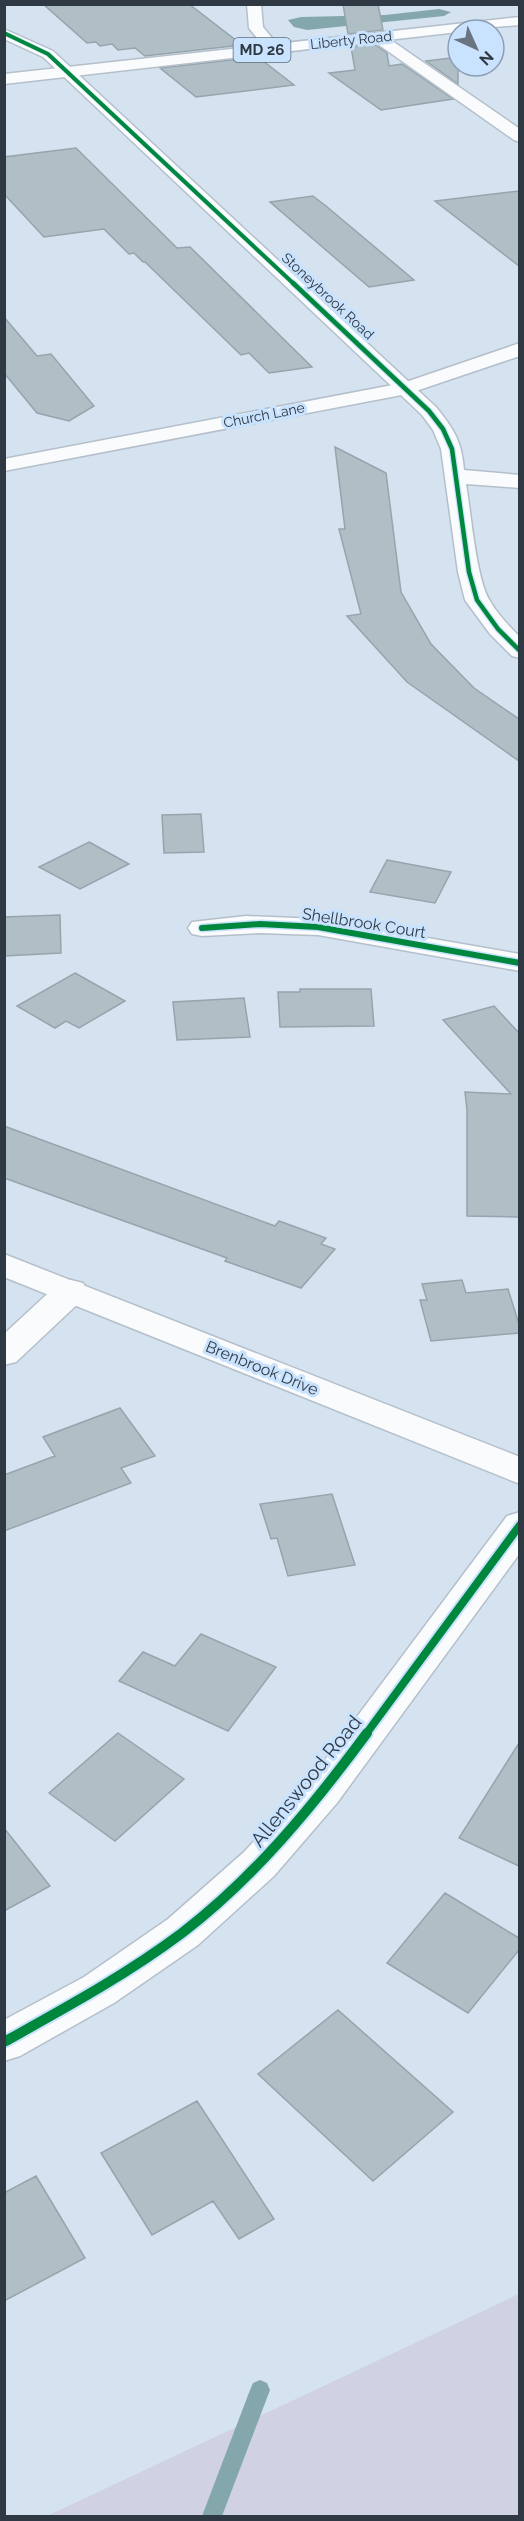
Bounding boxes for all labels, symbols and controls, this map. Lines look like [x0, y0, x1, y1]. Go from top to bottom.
north arrow [446, 18, 506, 78]
street label: Liberty Road [309, 28, 393, 52]
road number: MD 26 [234, 38, 290, 62]
text: N [475, 47, 497, 69]
street label: Stoneybrook Road [279, 249, 377, 343]
street label: Church Lane [222, 399, 306, 431]
street label: Shellbrook Court [301, 904, 428, 942]
street label: Brenbrook Drive [203, 1337, 321, 1399]
street label: Allenswood Road [246, 1710, 366, 1852]

